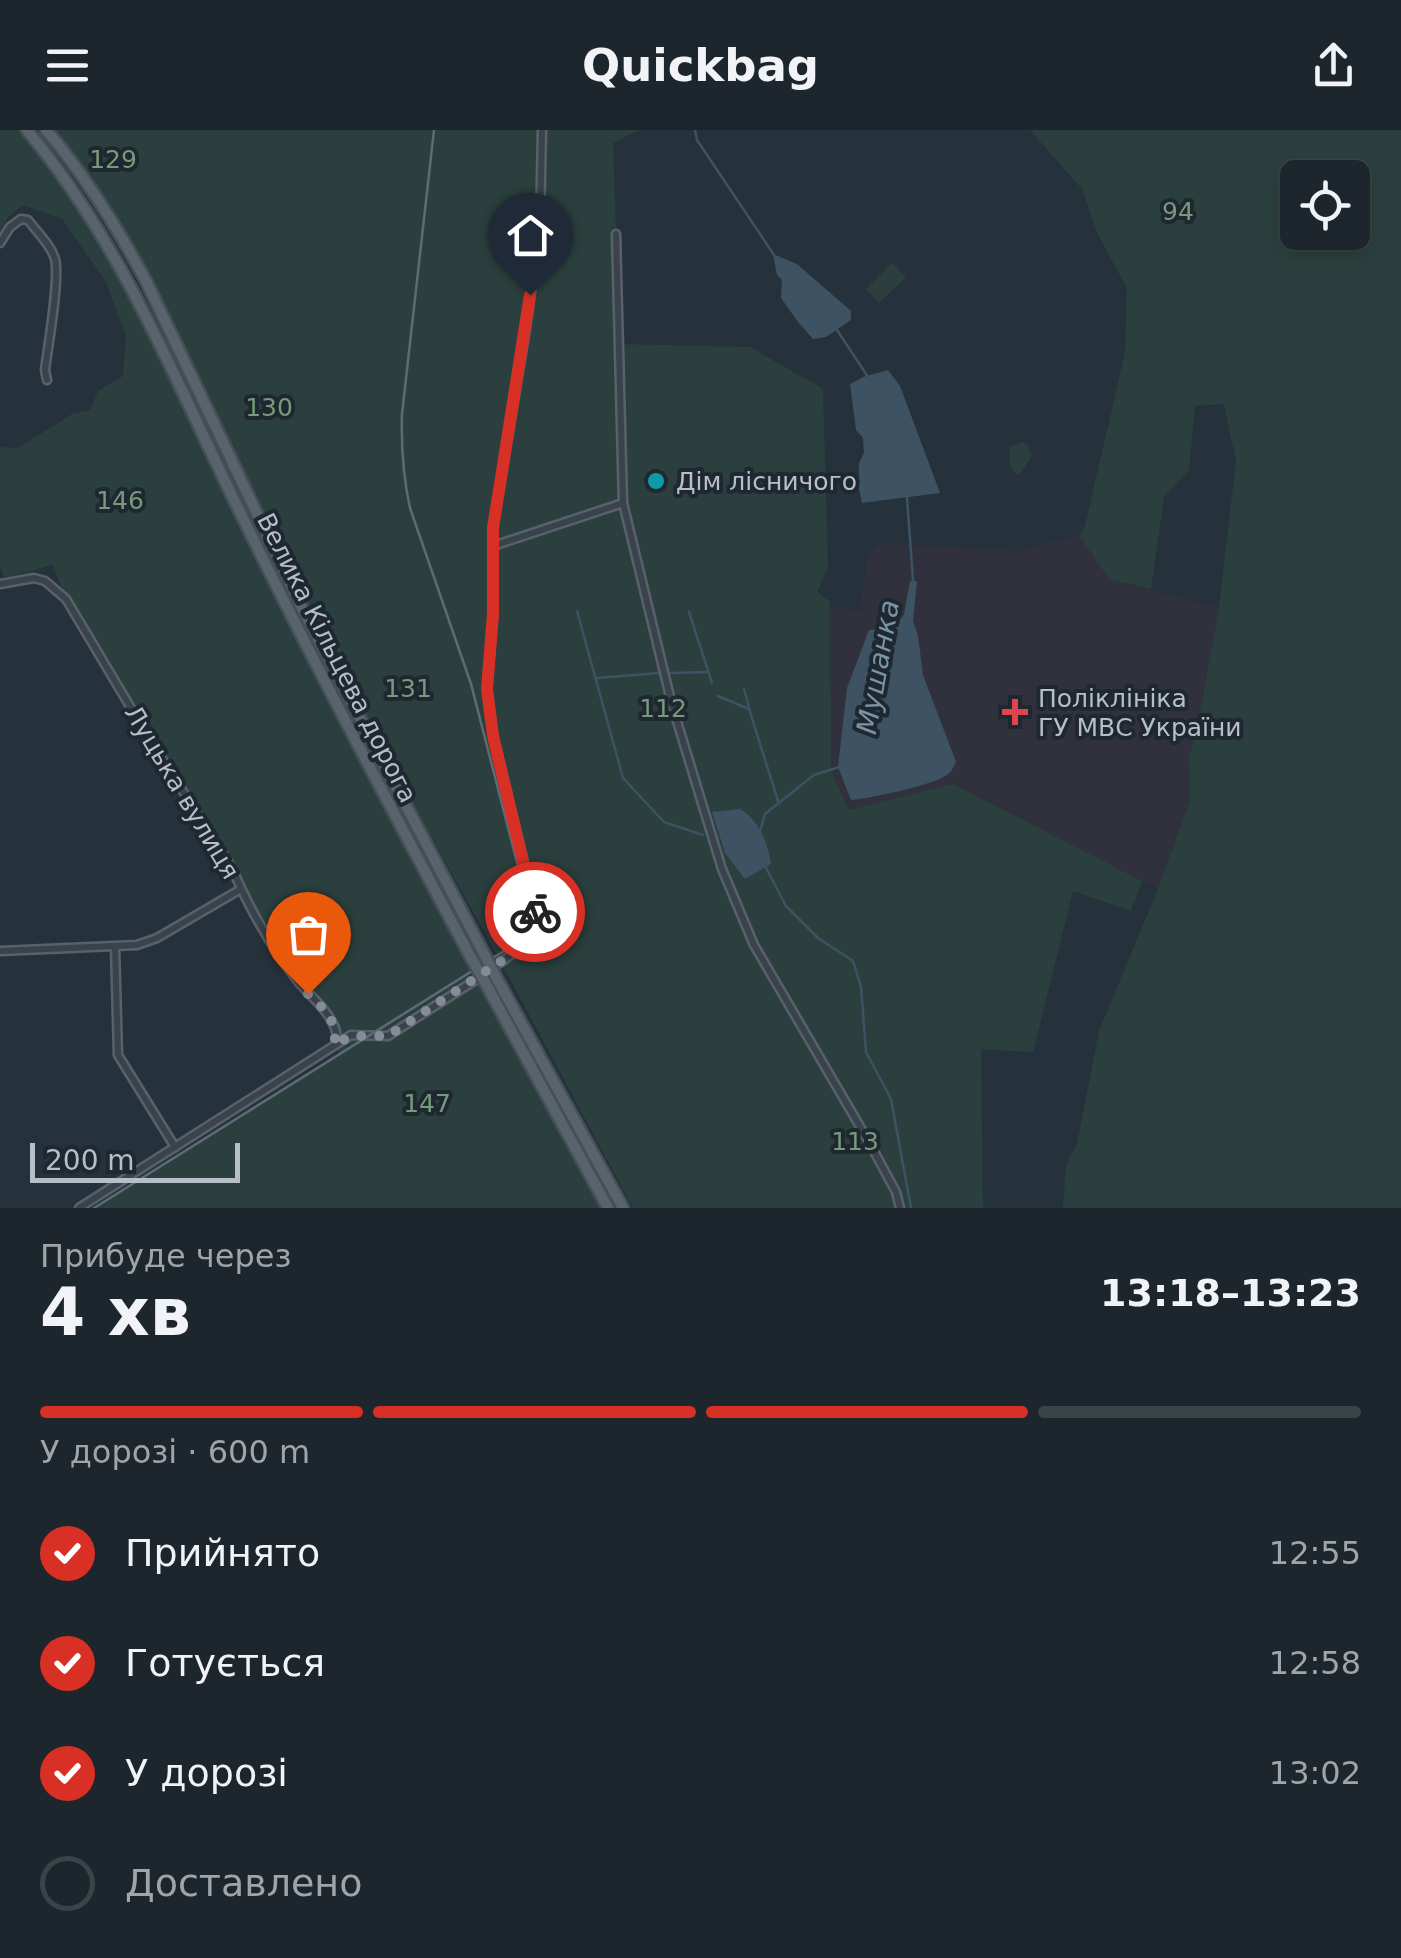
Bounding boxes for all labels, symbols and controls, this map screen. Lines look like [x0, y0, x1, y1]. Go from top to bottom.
icon: menu [40, 38, 95, 93]
icon: share [1306, 38, 1361, 93]
text: Quickbag [582, 39, 819, 92]
park label: 129 [89, 145, 137, 174]
map controls [1280, 160, 1370, 250]
button: locate [1280, 160, 1370, 250]
pin [488, 193, 573, 296]
park label: 94 [1162, 197, 1194, 226]
icon: home [503, 208, 558, 263]
park label: 130 [245, 393, 293, 422]
place label: Дім лісничого [676, 467, 857, 496]
marker: Дім лісничого [645, 470, 667, 492]
park label: 146 [96, 486, 144, 515]
street label: Велика Кільцева дорога [251, 508, 423, 808]
water label: Мушанка [850, 597, 906, 737]
park label: 131 [384, 674, 432, 703]
place label: Поліклініка ГУ МВС України [1038, 684, 1242, 742]
park label: 112 [639, 694, 687, 723]
marker: Поліклініка ГУ МВС України [1002, 699, 1028, 725]
street label: Луцька вулиця [119, 700, 245, 884]
courier [485, 862, 585, 962]
icon: bike [508, 885, 563, 940]
pin [266, 892, 351, 995]
icon: bag [281, 907, 336, 962]
park label: 147 [403, 1089, 451, 1118]
park label: 113 [831, 1127, 879, 1156]
scale bar [30, 1138, 240, 1182]
text: 200 m [45, 1144, 135, 1177]
text: Прибуде через [40, 1237, 291, 1275]
text: 13:18–13:23 [1100, 1271, 1361, 1315]
text: 4 хв [40, 1275, 191, 1350]
text: У дорозі · 600 m [40, 1433, 310, 1471]
icon: check [40, 1526, 95, 1581]
text: Прийнято [125, 1531, 320, 1575]
text: 12:55 [1269, 1534, 1361, 1572]
icon: check [40, 1636, 95, 1691]
text: Готується [125, 1641, 325, 1685]
text: 12:58 [1269, 1644, 1361, 1682]
icon: check [40, 1746, 95, 1801]
text: У дорозі [125, 1751, 288, 1795]
text: 13:02 [1269, 1754, 1361, 1792]
text: Доставлено [125, 1861, 362, 1905]

